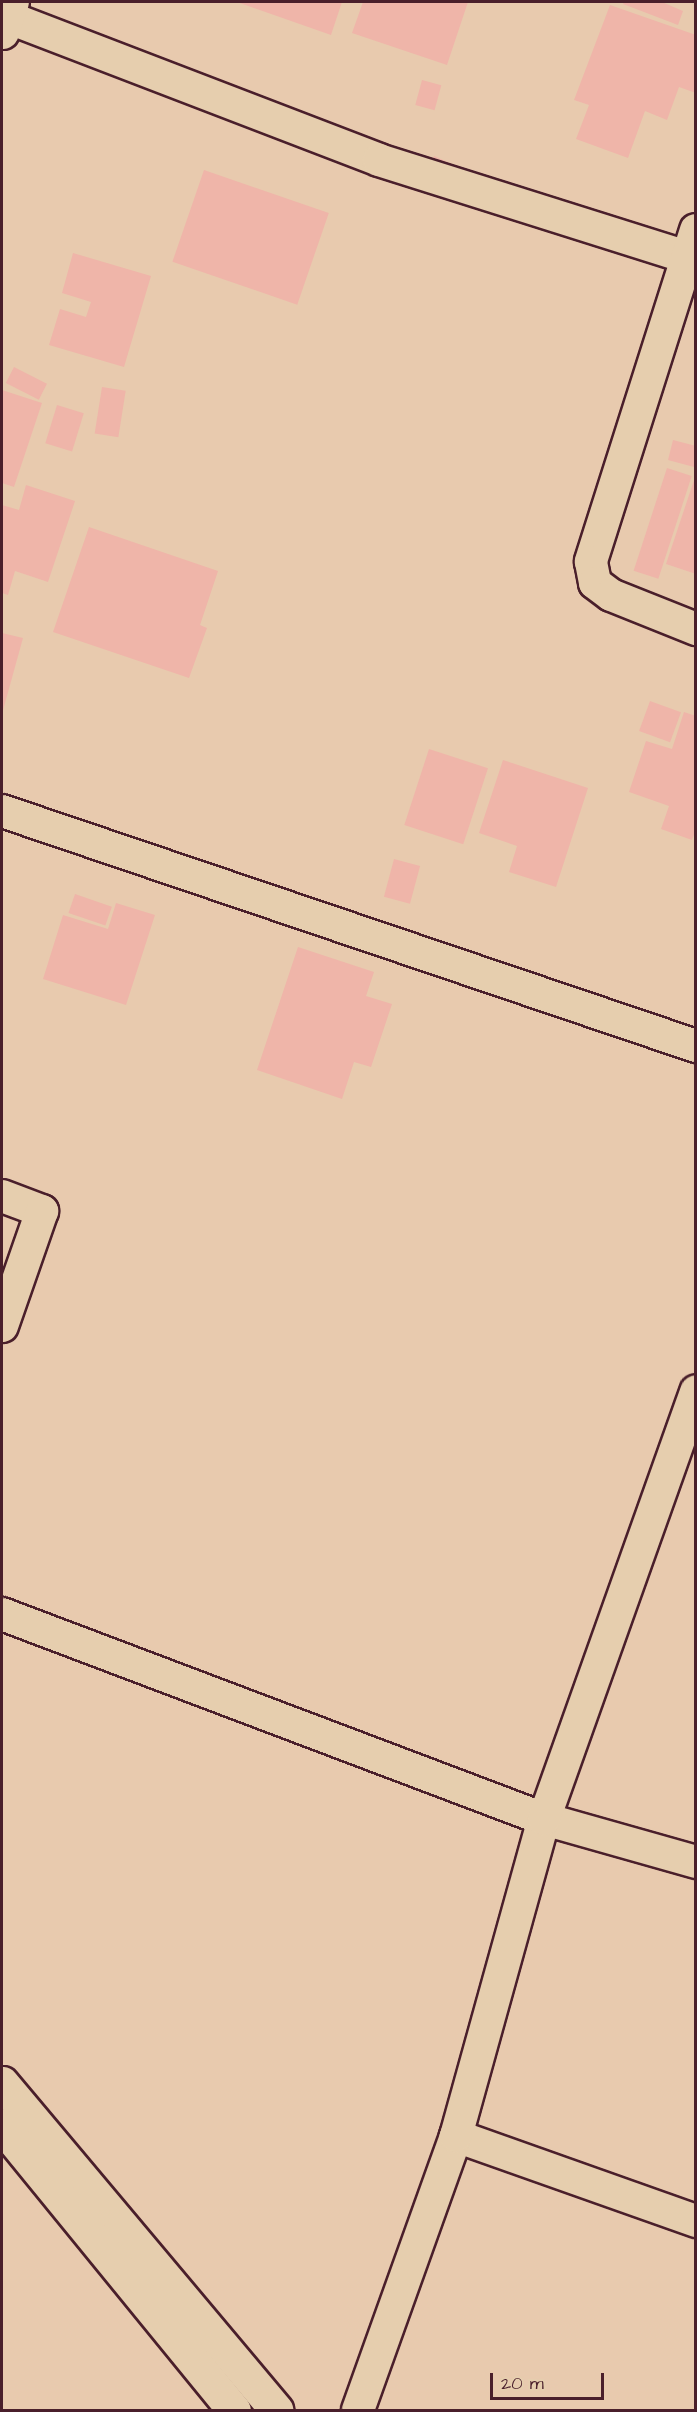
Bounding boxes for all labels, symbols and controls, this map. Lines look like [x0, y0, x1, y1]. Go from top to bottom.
scale bar [493, 2361, 607, 2399]
text: 20 m [501, 2371, 544, 2396]

